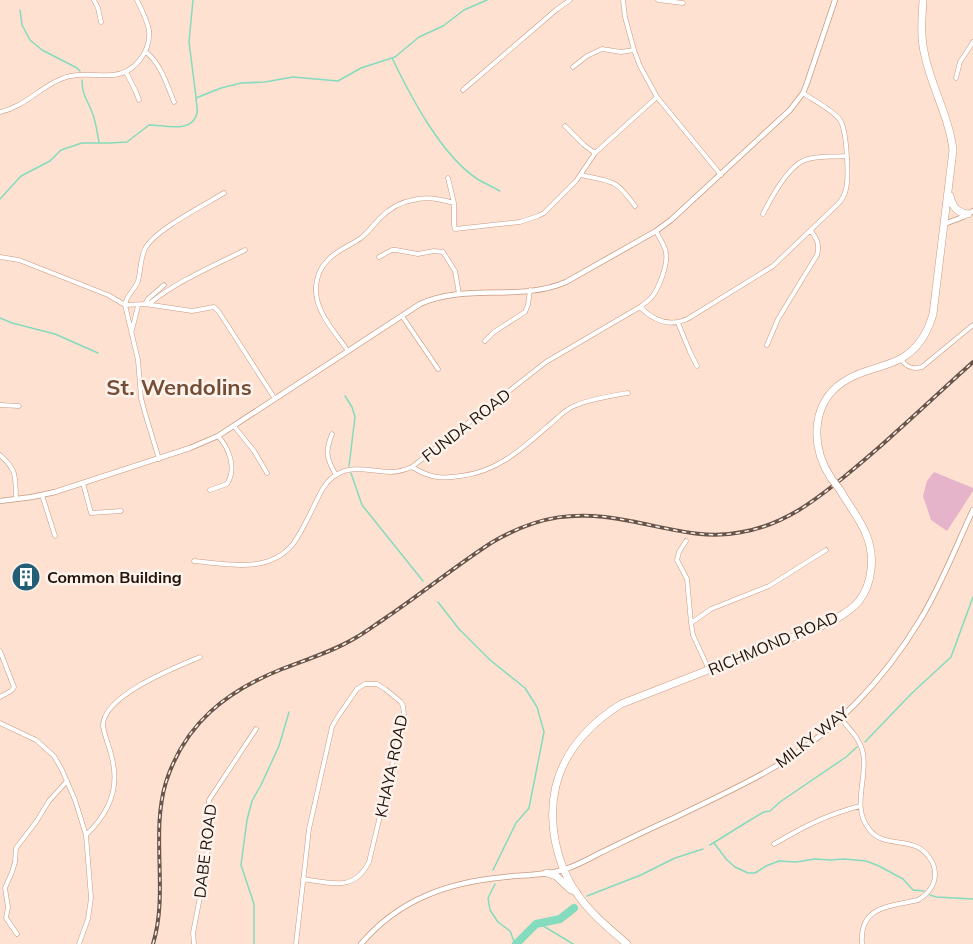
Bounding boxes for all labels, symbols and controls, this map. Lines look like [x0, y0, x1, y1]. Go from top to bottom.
district label: St. Wendolins [106, 373, 252, 401]
street label: FUNDA ROAD [418, 384, 514, 466]
building icon: Common Building [10, 561, 42, 593]
place label: Common Building [47, 567, 182, 587]
street label: RICHMOND ROAD [705, 607, 841, 679]
street label: MILKY WAY [771, 702, 853, 772]
street label: KHAYA ROAD [370, 713, 412, 819]
street label: DABE ROAD [189, 803, 221, 899]

